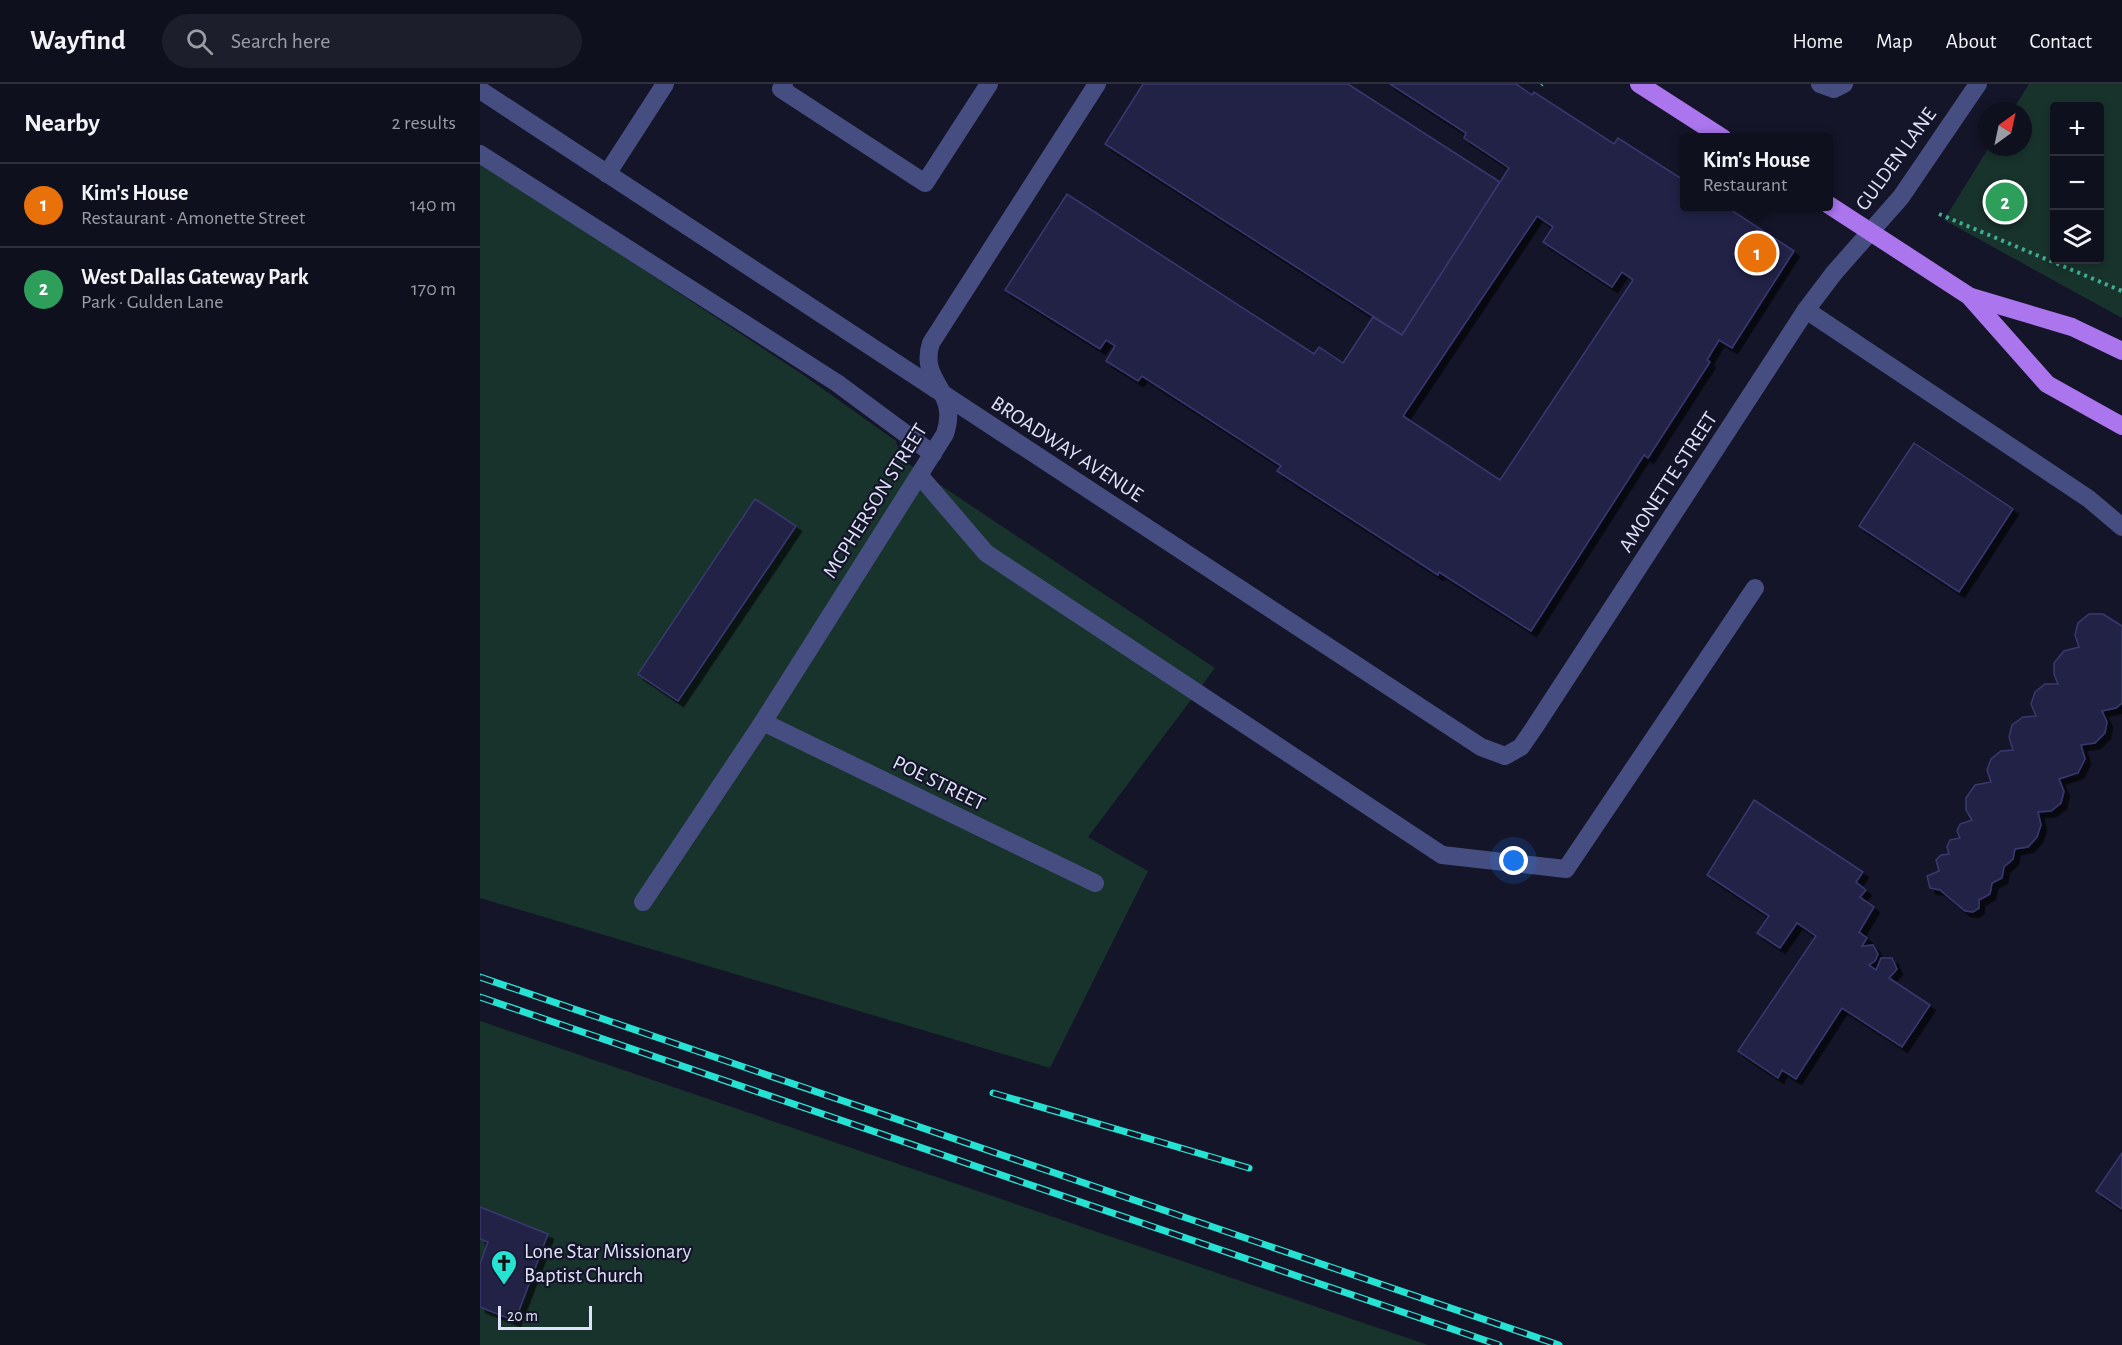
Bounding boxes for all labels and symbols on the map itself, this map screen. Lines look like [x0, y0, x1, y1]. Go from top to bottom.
north arrow [1978, 102, 2032, 156]
street label: GULDEN LANE [1852, 104, 1940, 214]
pin: 2 [1986, 180, 2024, 224]
pin: 1 [1738, 230, 1776, 276]
street label: BROADWAY AVENUE [987, 392, 1147, 506]
street label: AMONETTE STREET [1615, 408, 1721, 556]
street label: MCPHERSON STREET [819, 420, 931, 582]
street label: POE STREET [889, 752, 989, 814]
your location [1499, 846, 1528, 875]
place label: Lone Star Missionary Baptist Church [524, 1241, 692, 1286]
church icon: Lone Star Missionary Baptist Church [489, 1248, 519, 1286]
scale bar [498, 1303, 592, 1330]

